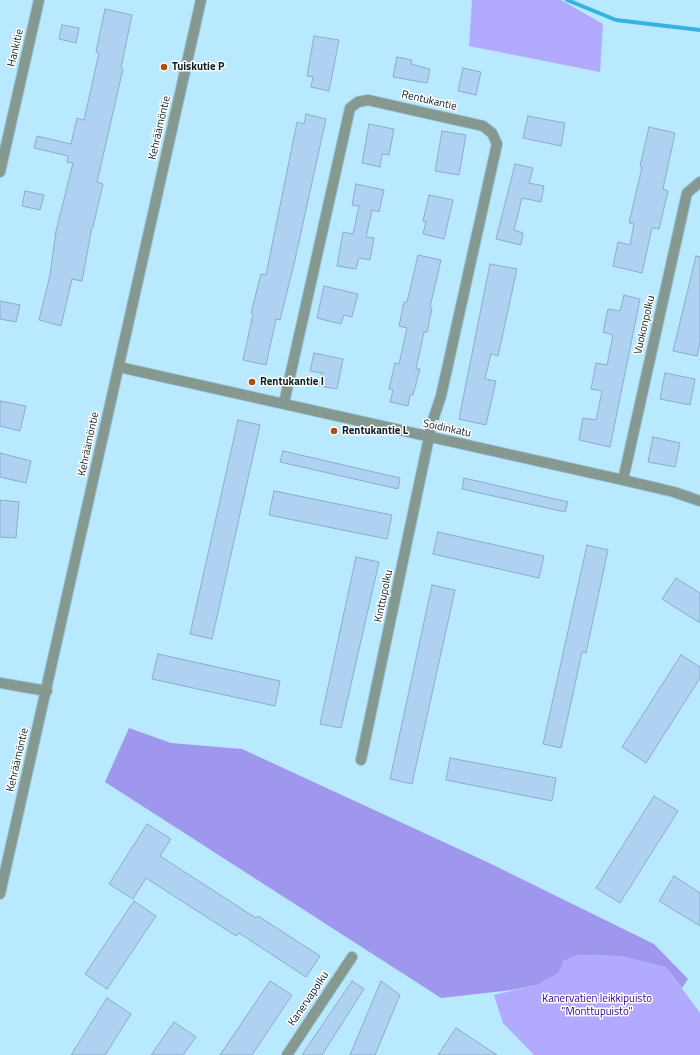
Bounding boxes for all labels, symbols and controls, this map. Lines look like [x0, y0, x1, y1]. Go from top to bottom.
street label: Hankitie [5, 28, 27, 68]
place label: Tuiskutie P [172, 60, 224, 74]
marker: Tuiskutie P [159, 62, 169, 72]
street label: Rentukantie [400, 88, 458, 114]
street label: Kehräämöntie [146, 95, 174, 161]
street label: Vuokonpolku [632, 294, 658, 356]
place label: Rentukantie I [260, 375, 324, 389]
marker: Rentukantie I [247, 377, 257, 387]
street label: Kehräämöntie [76, 411, 102, 477]
street label: Soidinkatu [422, 417, 472, 441]
place label: Rentukantie L [342, 424, 408, 438]
marker: Rentukantie L [329, 426, 339, 436]
street label: Kinttupolku [372, 569, 396, 623]
street label: Kehräämöntie [4, 727, 32, 793]
street label: Kanervapolku [286, 969, 332, 1029]
park label: Kanervatien leikkipuisto "Monttupuisto" [542, 992, 652, 1018]

